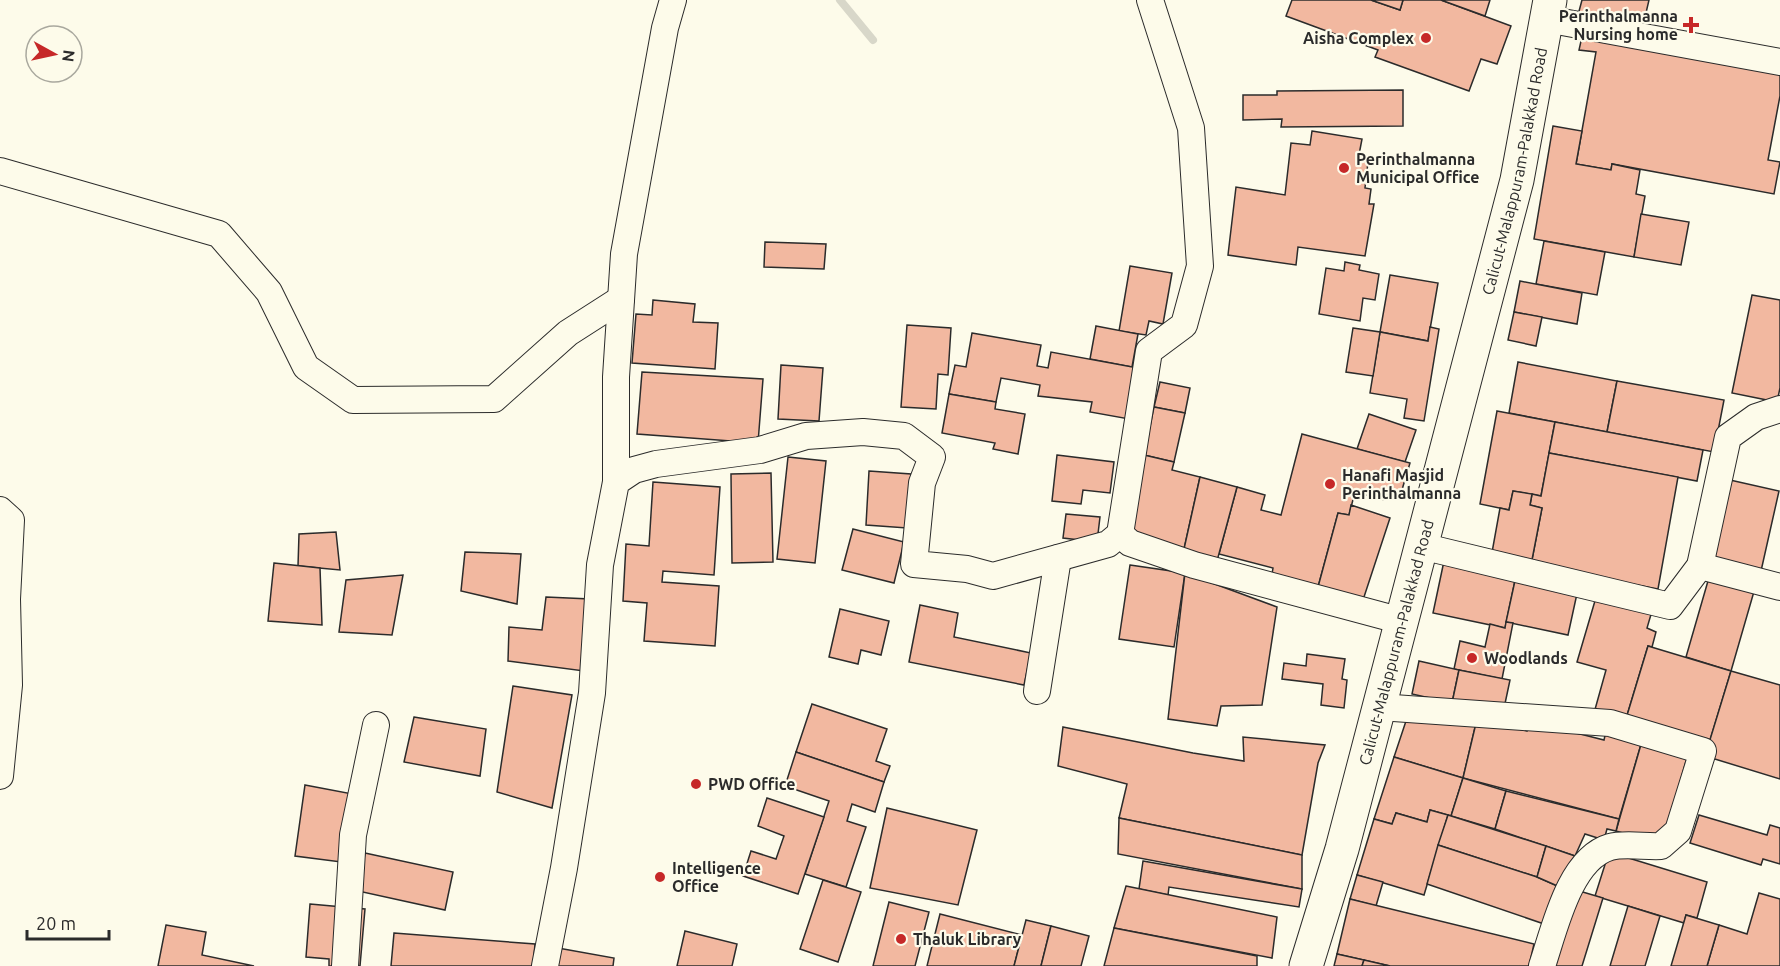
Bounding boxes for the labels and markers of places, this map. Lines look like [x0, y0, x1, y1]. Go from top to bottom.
place label: Perinthalmanna Nursing home [1559, 7, 1678, 43]
marker: Perinthalmanna Nursing home [1682, 16, 1700, 34]
place label: Aisha Complex [1303, 29, 1414, 47]
marker: Aisha Complex [1419, 31, 1433, 45]
place label: Perinthalmanna Municipal Office [1356, 150, 1480, 186]
marker: Perinthalmanna Municipal Office [1337, 161, 1351, 175]
place label: Hanafi Masjid Perinthalmanna [1342, 466, 1461, 502]
marker: Hanafi Masjid Perinthalmanna [1323, 477, 1337, 491]
place label: Woodlands [1484, 649, 1568, 667]
marker: Woodlands [1465, 651, 1479, 665]
place label: PWD Office [708, 775, 796, 793]
marker: PWD Office [689, 777, 703, 791]
place label: Intelligence Office [672, 859, 761, 895]
marker: Intelligence Office [653, 870, 667, 884]
place label: Thaluk Library [913, 930, 1022, 948]
marker: Thaluk Library [894, 932, 908, 946]

